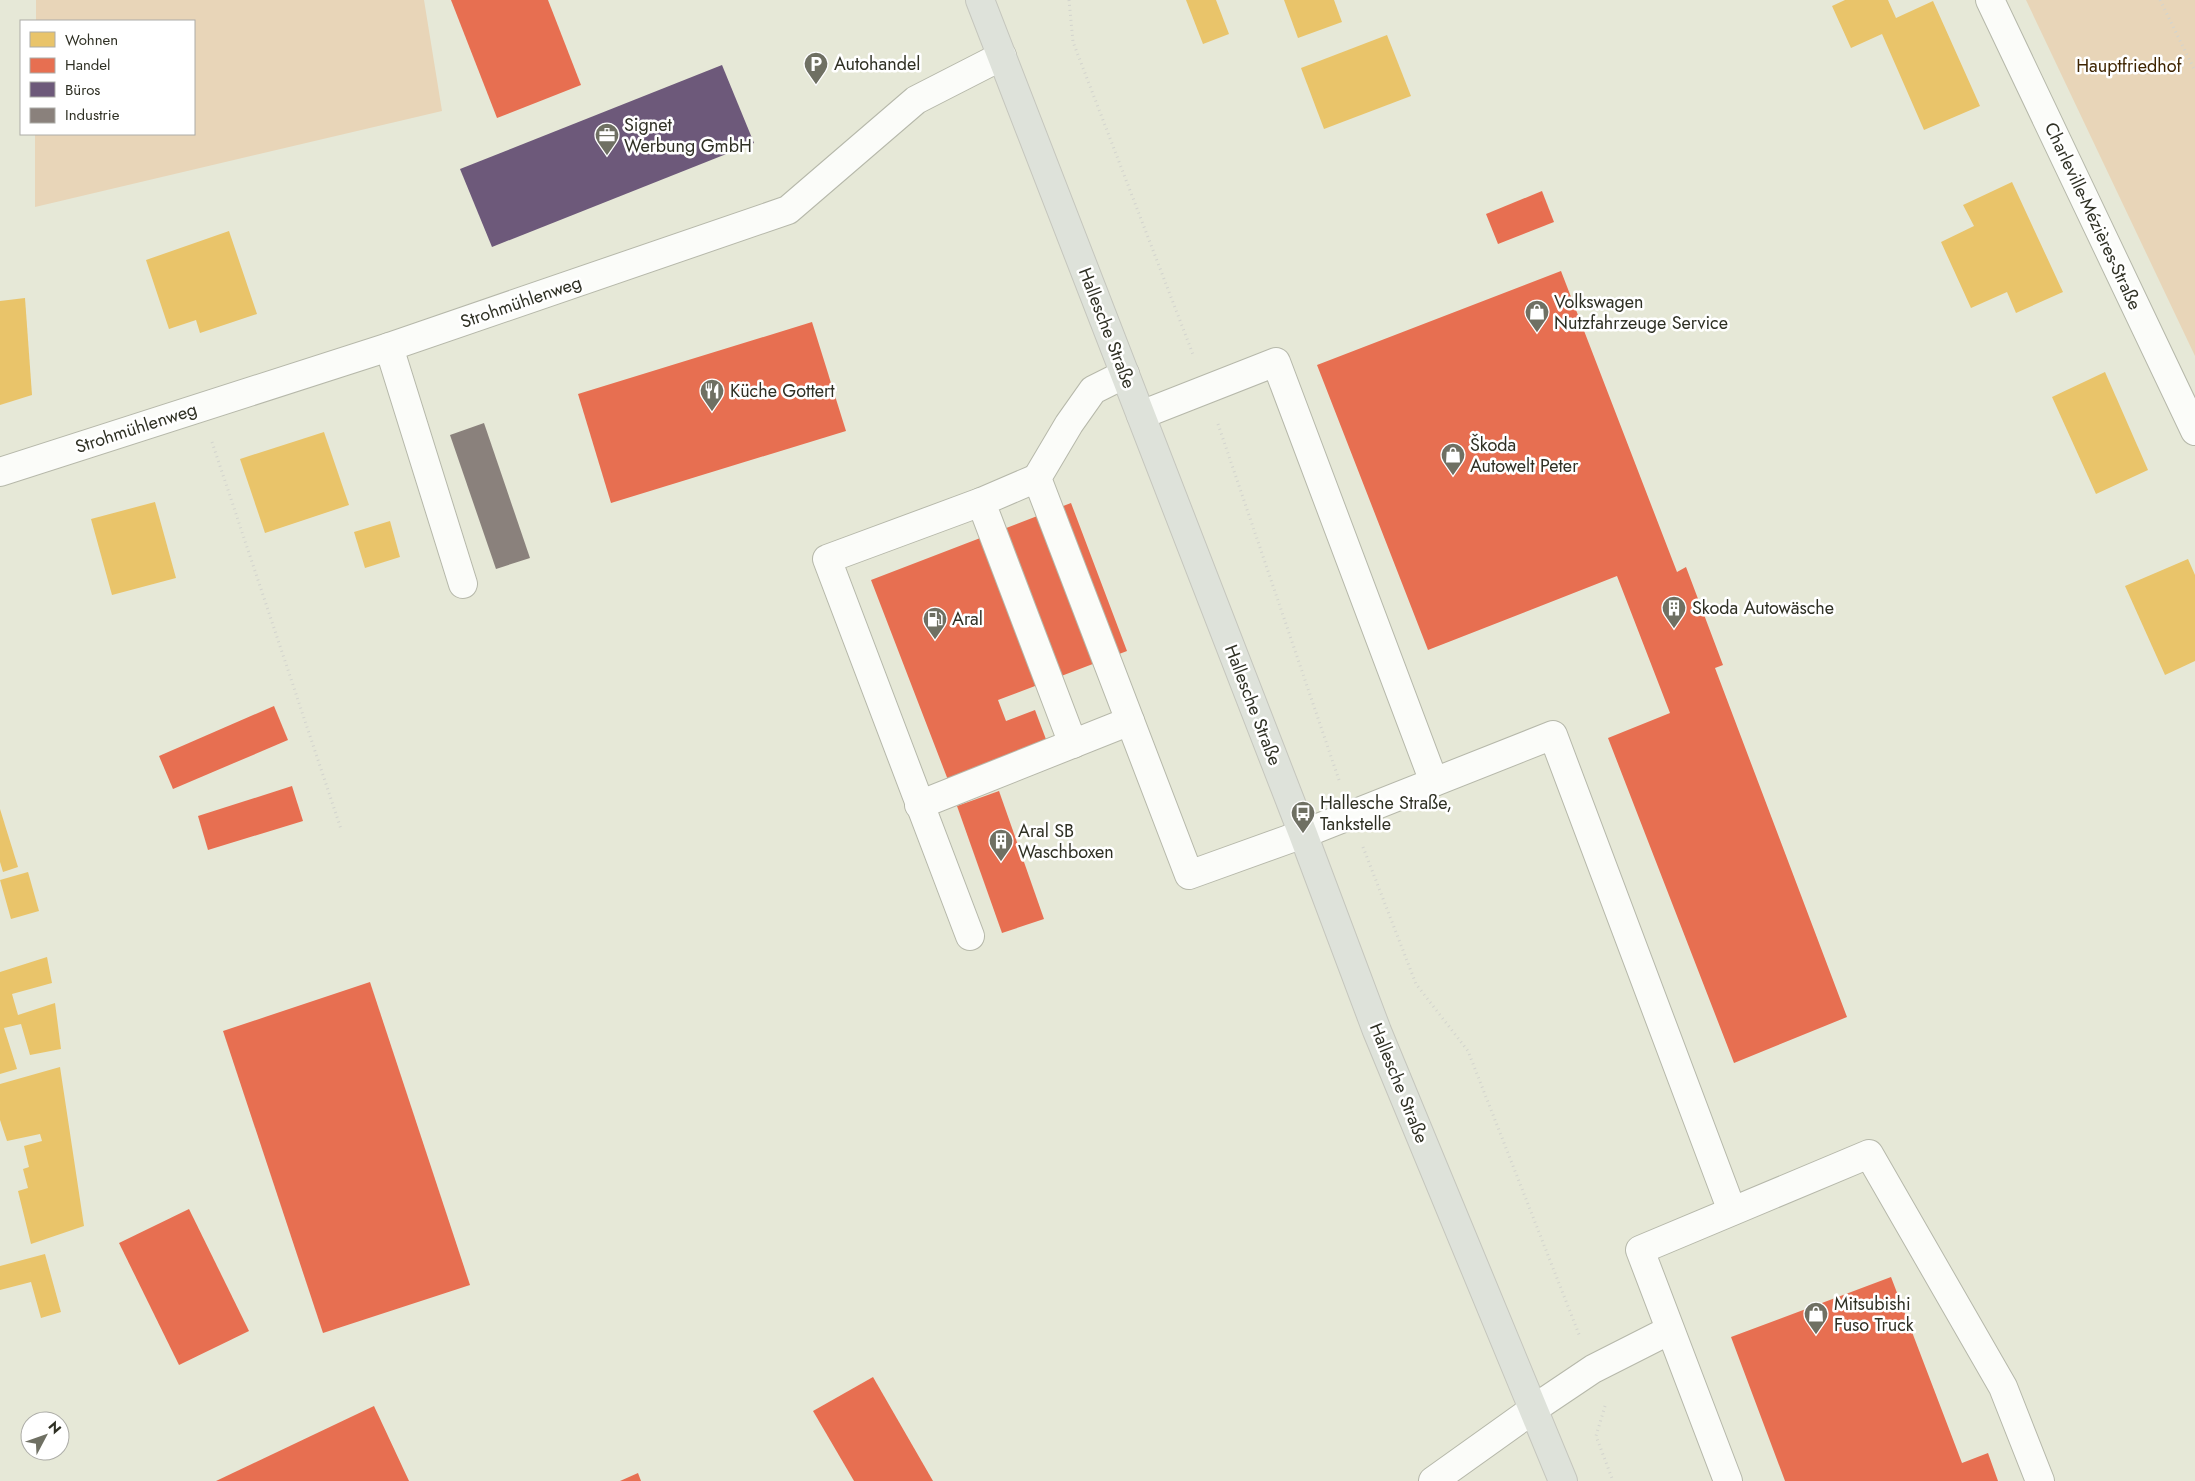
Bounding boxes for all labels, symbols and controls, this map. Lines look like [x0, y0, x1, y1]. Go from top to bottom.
legend [20, 20, 195, 135]
text: Wohnen [65, 29, 118, 51]
parking icon: Autohandel [803, 51, 829, 85]
place label: Autohandel [834, 51, 920, 77]
park label: Hauptfriedhof [2076, 53, 2183, 79]
text: Handel [65, 54, 111, 76]
text: Büros [65, 79, 100, 101]
text: Industrie [65, 104, 120, 126]
place label: Signet Werbung GmbH [624, 112, 752, 159]
street label: Charleville-Mézières-Straße [2038, 118, 2148, 314]
office icon: Signet Werbung GmbH [594, 122, 620, 156]
street label: Hallesche Straße [1072, 264, 1142, 392]
street label: Strohmühlenweg [457, 269, 585, 335]
place label: Volkswagen Nutzfahrzeuge Service [1554, 289, 1728, 336]
shop icon: Volkswagen Nutzfahrzeuge Service [1524, 299, 1550, 333]
restaurant icon: Küche Gottert [699, 378, 725, 412]
place label: Küche Gottert [730, 378, 835, 404]
street label: Strohmühlenweg [72, 396, 200, 460]
place label: Škoda Autowelt Peter [1470, 432, 1579, 479]
shop icon: Škoda Autowelt Peter [1440, 442, 1466, 476]
building icon: Skoda Autowäsche [1661, 595, 1687, 629]
place label: Skoda Autowäsche [1692, 595, 1834, 621]
fuel station icon: Aral [922, 606, 948, 640]
place label: Aral [952, 606, 983, 632]
street label: Hallesche Straße [1218, 641, 1288, 769]
place label: Hallesche Straße, Tankstelle [1320, 790, 1452, 837]
bus stop icon: Hallesche Straße, Tankstelle [1290, 800, 1316, 834]
place label: Aral SB Waschboxen [1018, 818, 1114, 865]
building icon: Aral SB Waschboxen [988, 828, 1014, 862]
street label: Hallesche Straße [1363, 1019, 1435, 1147]
place label: Mitsubishi Fuso Truck [1834, 1291, 1914, 1338]
shop icon: Mitsubishi Fuso Truck [1803, 1301, 1829, 1335]
north arrow [20, 1411, 70, 1461]
text: N [44, 1417, 66, 1438]

